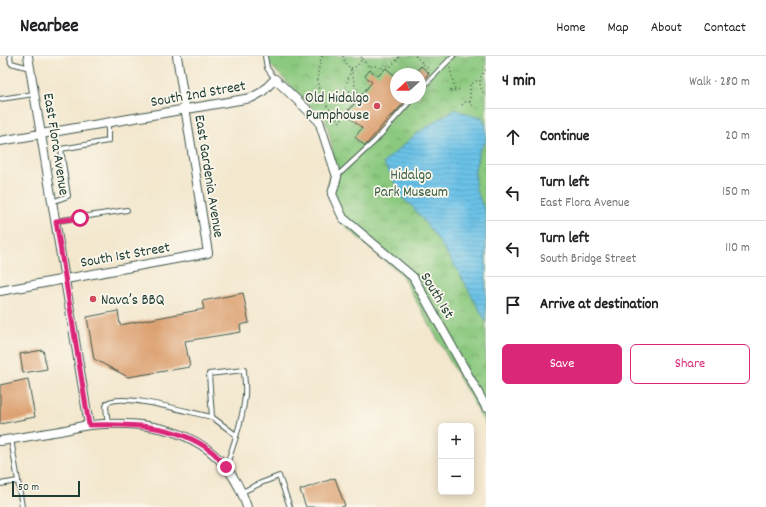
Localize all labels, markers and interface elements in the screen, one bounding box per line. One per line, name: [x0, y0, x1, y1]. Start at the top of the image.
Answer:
text: Nearbee: [20, 14, 79, 41]
text: Home: [556, 18, 585, 38]
text: Map: [607, 18, 629, 38]
text: About: [651, 18, 682, 38]
text: Contact: [704, 18, 746, 38]
north arrow: [390, 68, 426, 104]
text: 4 min: [502, 70, 536, 94]
text: Walk · 280 m: [689, 73, 750, 92]
street label: South 2nd Street: [149, 76, 248, 114]
place label: Old Hidalgo Pumphouse: [305, 88, 369, 127]
street label: East Flora Avenue: [36, 92, 74, 197]
marker: Old Hidalgo Pumphouse: [372, 101, 382, 111]
street label: East Gardenia Avenue: [187, 113, 229, 240]
icon: ahead: [502, 126, 524, 148]
text: Continue: [540, 126, 589, 148]
text: 20 m: [725, 127, 750, 146]
park label: Hidalgo Park Museum: [374, 165, 448, 204]
text: Turn left: [540, 172, 589, 194]
icon: left: [502, 182, 524, 204]
text: 150 m: [722, 183, 750, 202]
text: East Flora Avenue: [540, 194, 629, 213]
route start: [71, 209, 89, 227]
text: Turn left: [540, 228, 589, 250]
street label: South 1st Street: [79, 237, 172, 275]
icon: left: [502, 238, 524, 260]
text: 110 m: [725, 239, 750, 258]
text: South Bridge Street: [540, 250, 636, 269]
street label: South 1st: [414, 269, 459, 324]
place label: Nava’s BBQ: [101, 290, 165, 312]
marker: Nava’s BBQ: [88, 294, 98, 304]
icon: arrive: [502, 294, 524, 316]
text: Arrive at destination: [540, 294, 658, 316]
button: Save: [502, 344, 622, 384]
button: Share: [630, 344, 750, 384]
map controls: [438, 423, 474, 495]
button: +: [438, 423, 474, 459]
route end: [217, 458, 235, 476]
button: −: [438, 459, 474, 495]
scale bar: [12, 479, 80, 498]
text: 50 m: [18, 480, 39, 496]

